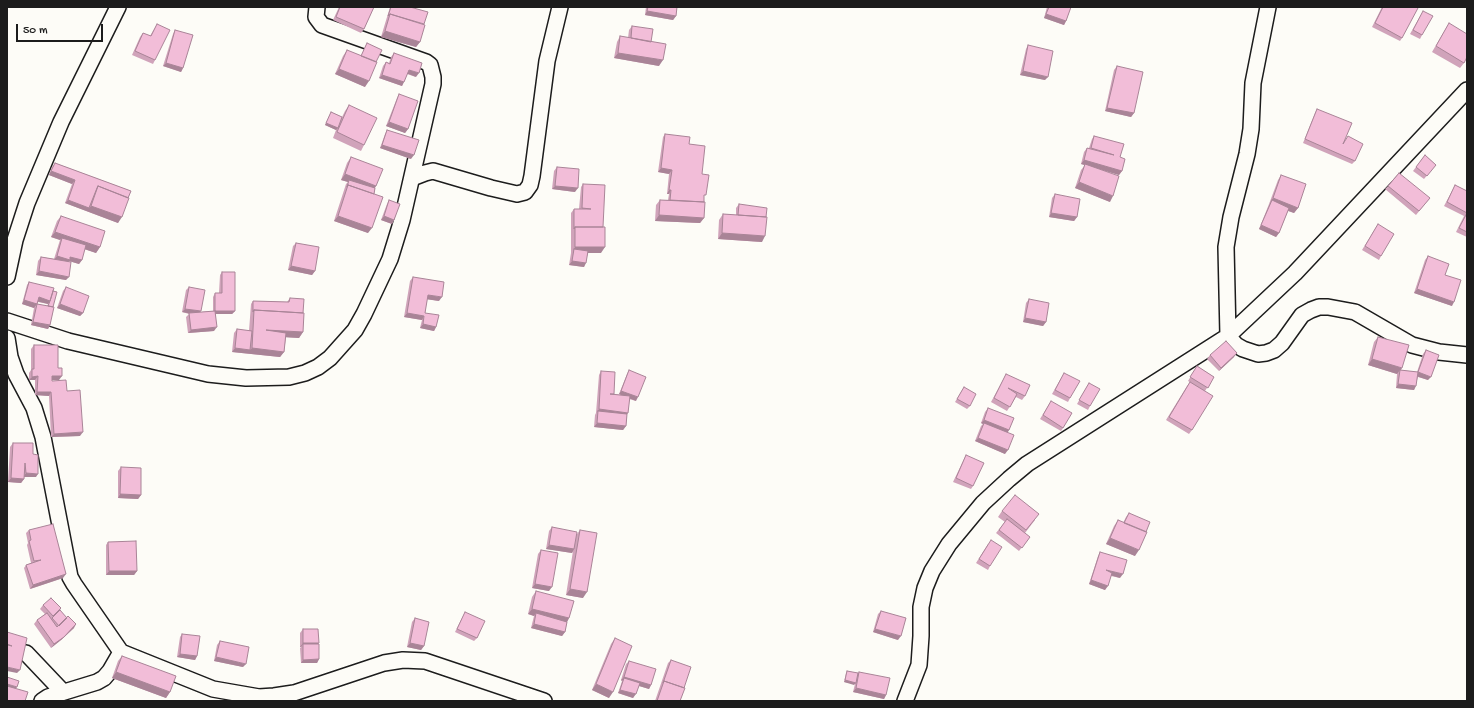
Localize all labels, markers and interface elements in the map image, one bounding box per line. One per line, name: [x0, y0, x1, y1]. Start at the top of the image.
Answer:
scale bar: [18, 16, 105, 42]
text: 50 m: [23, 24, 48, 38]

